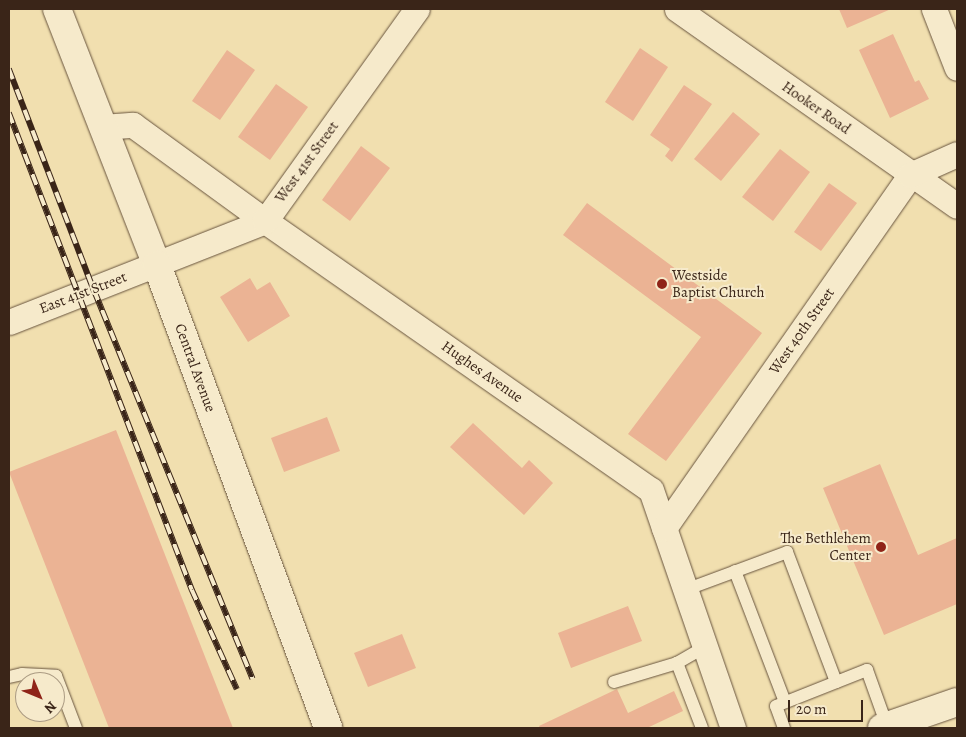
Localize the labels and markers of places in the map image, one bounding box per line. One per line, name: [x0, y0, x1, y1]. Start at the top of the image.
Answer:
place label: Westside Baptist Church: [672, 266, 764, 301]
marker: Westside Baptist Church: [656, 278, 668, 290]
place label: The Bethlehem Center: [780, 529, 871, 564]
marker: The Bethlehem Center: [875, 541, 887, 553]

